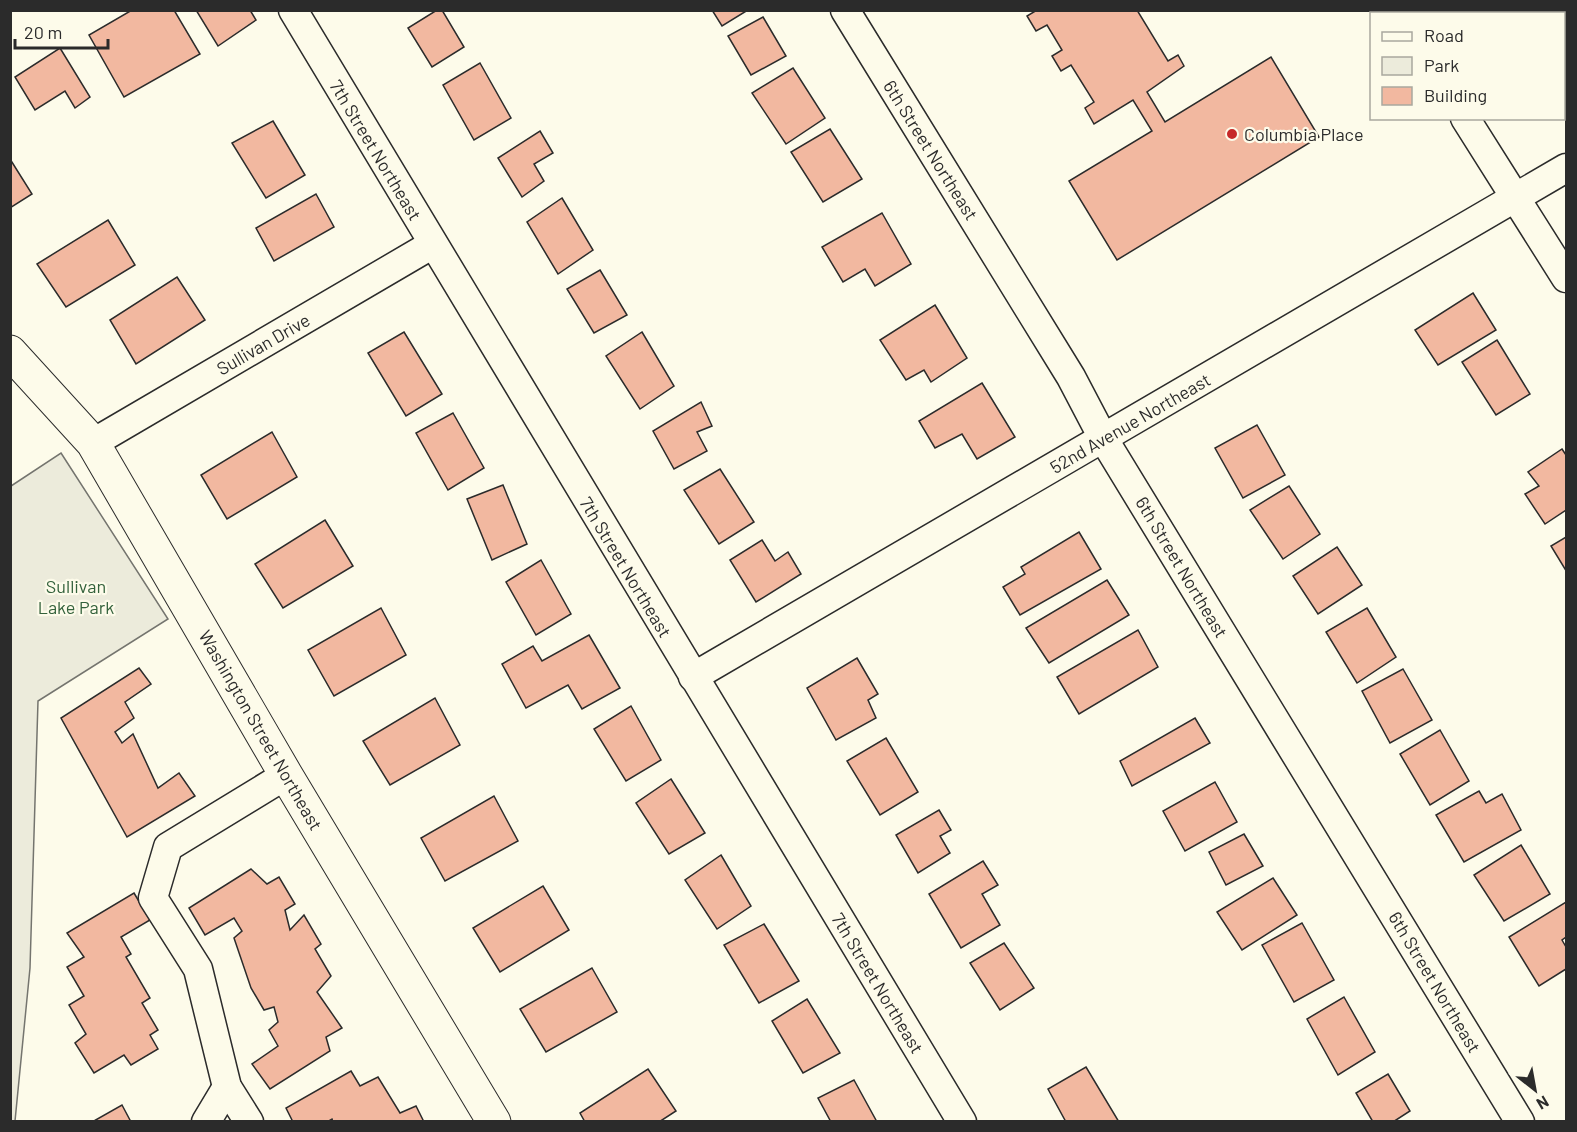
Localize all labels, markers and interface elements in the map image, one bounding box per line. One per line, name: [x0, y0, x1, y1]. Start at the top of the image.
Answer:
scale bar: [15, 12, 108, 50]
legend: [1370, 12, 1565, 120]
text: 20 m: [24, 21, 62, 43]
text: Road: [1424, 24, 1464, 46]
text: Park: [1424, 54, 1459, 76]
street label: 7th Street Northeast: [325, 76, 427, 224]
street label: 6th Street Northeast: [879, 76, 983, 224]
text: Building: [1424, 84, 1487, 106]
place label: Columbia Place: [1244, 123, 1363, 145]
marker: Columbia Place: [1225, 127, 1239, 141]
street label: Sullivan Drive: [212, 308, 314, 380]
street label: 52nd Avenue Northeast: [1046, 368, 1214, 478]
street label: 6th Street Northeast: [1131, 492, 1233, 642]
street label: 7th Street Northeast: [575, 493, 677, 641]
park label: Sullivan Lake Park: [38, 575, 114, 618]
street label: Washington Street Northeast: [195, 626, 327, 834]
street label: 6th Street Northeast: [1384, 907, 1486, 1057]
street label: 7th Street Northeast: [827, 909, 929, 1057]
north arrow: [1505, 1060, 1565, 1120]
text: N: [1534, 1092, 1552, 1114]

